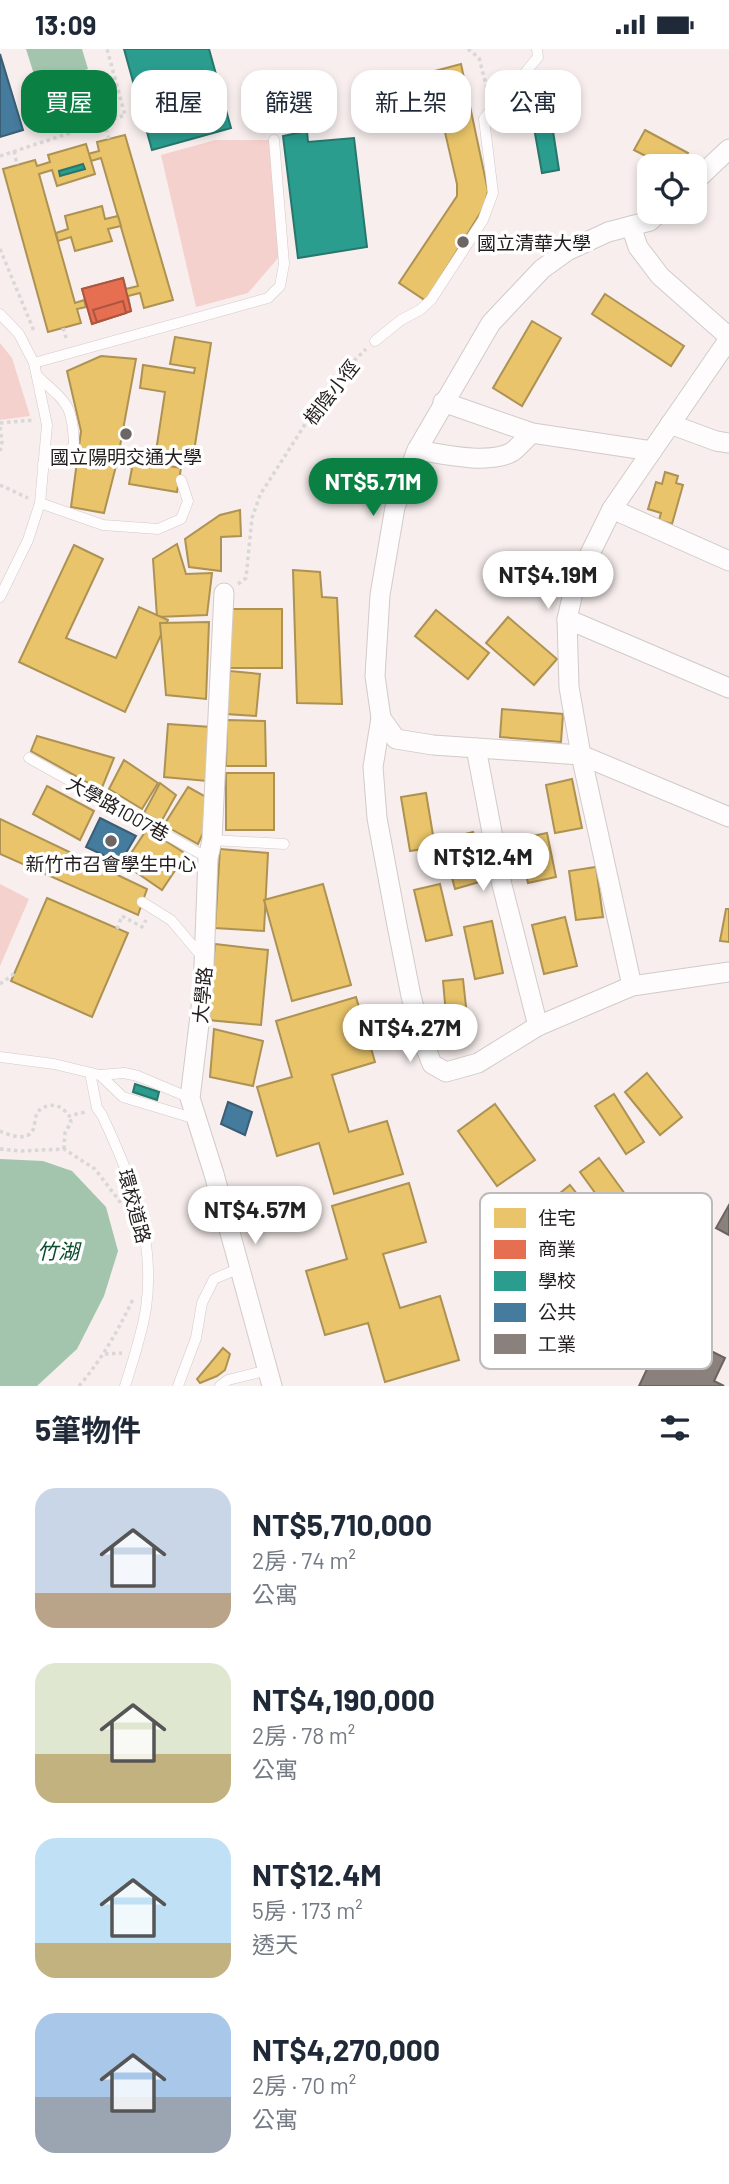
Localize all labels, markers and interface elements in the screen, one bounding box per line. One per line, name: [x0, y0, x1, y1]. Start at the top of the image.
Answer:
text: 13:09: [35, 9, 96, 40]
chip: 買屋: [21, 70, 117, 133]
chip: 租屋: [131, 70, 227, 133]
chip: 篩選: [241, 70, 337, 133]
chip: 新上架: [351, 70, 471, 133]
chip: 公寓: [485, 70, 581, 133]
map controls: [637, 154, 707, 224]
button: locate: [637, 154, 707, 224]
place label: 國立清華大學: [477, 231, 591, 254]
marker: 國立清華大學: [455, 234, 471, 250]
street label: 樹陰小徑: [299, 355, 363, 429]
marker: 國立陽明交通大學: [118, 426, 134, 442]
place label: 國立陽明交通大學: [50, 445, 202, 468]
pin: NT$5.71M: [301, 459, 445, 518]
text: NT$5.71M: [325, 467, 421, 495]
pin: NT$4.19M: [476, 552, 620, 611]
text: NT$4.19M: [499, 560, 597, 588]
street label: 大學路1007巷: [63, 771, 173, 845]
marker: 新竹市召會學生中心: [103, 833, 119, 849]
pin: NT$12.4M: [411, 833, 555, 893]
text: NT$12.4M: [433, 842, 533, 870]
place label: 新竹市召會學生中心: [25, 852, 197, 875]
street label: 大學路: [188, 966, 216, 1024]
pin: NT$4.27M: [338, 1005, 482, 1064]
text: NT$4.27M: [359, 1013, 461, 1041]
street label: 環校道路: [114, 1166, 156, 1246]
pin: NT$4.57M: [183, 1187, 327, 1246]
legend: [480, 1193, 712, 1369]
text: NT$4.57M: [204, 1195, 306, 1223]
text: 住宅: [538, 1206, 576, 1229]
text: 商業: [538, 1237, 576, 1260]
water label: 竹湖: [37, 1238, 82, 1263]
text: 學校: [538, 1269, 576, 1292]
text: 公共: [538, 1300, 576, 1323]
text: 工業: [538, 1332, 576, 1355]
icon: filters: [656, 1409, 694, 1447]
text: 5筆物件: [35, 1411, 141, 1447]
text: NT$5,710,000: [252, 1506, 432, 1542]
icon: home: [91, 1516, 175, 1600]
text: 2房 · 74 m²: [252, 1546, 356, 1574]
text: 公寓: [252, 1580, 298, 1608]
text: NT$4,190,000: [252, 1681, 435, 1717]
icon: home: [91, 1691, 175, 1775]
text: 2房 · 78 m²: [252, 1721, 355, 1749]
text: 公寓: [252, 1755, 298, 1783]
text: NT$12.4M: [252, 1856, 382, 1892]
icon: home: [91, 1866, 175, 1950]
text: 5房 · 173 m²: [252, 1896, 363, 1924]
text: 透天: [252, 1930, 298, 1958]
text: NT$4,270,000: [252, 2031, 440, 2067]
icon: home: [91, 2041, 175, 2125]
text: 2房 · 70 m²: [252, 2071, 356, 2099]
text: 公寓: [252, 2105, 298, 2133]

